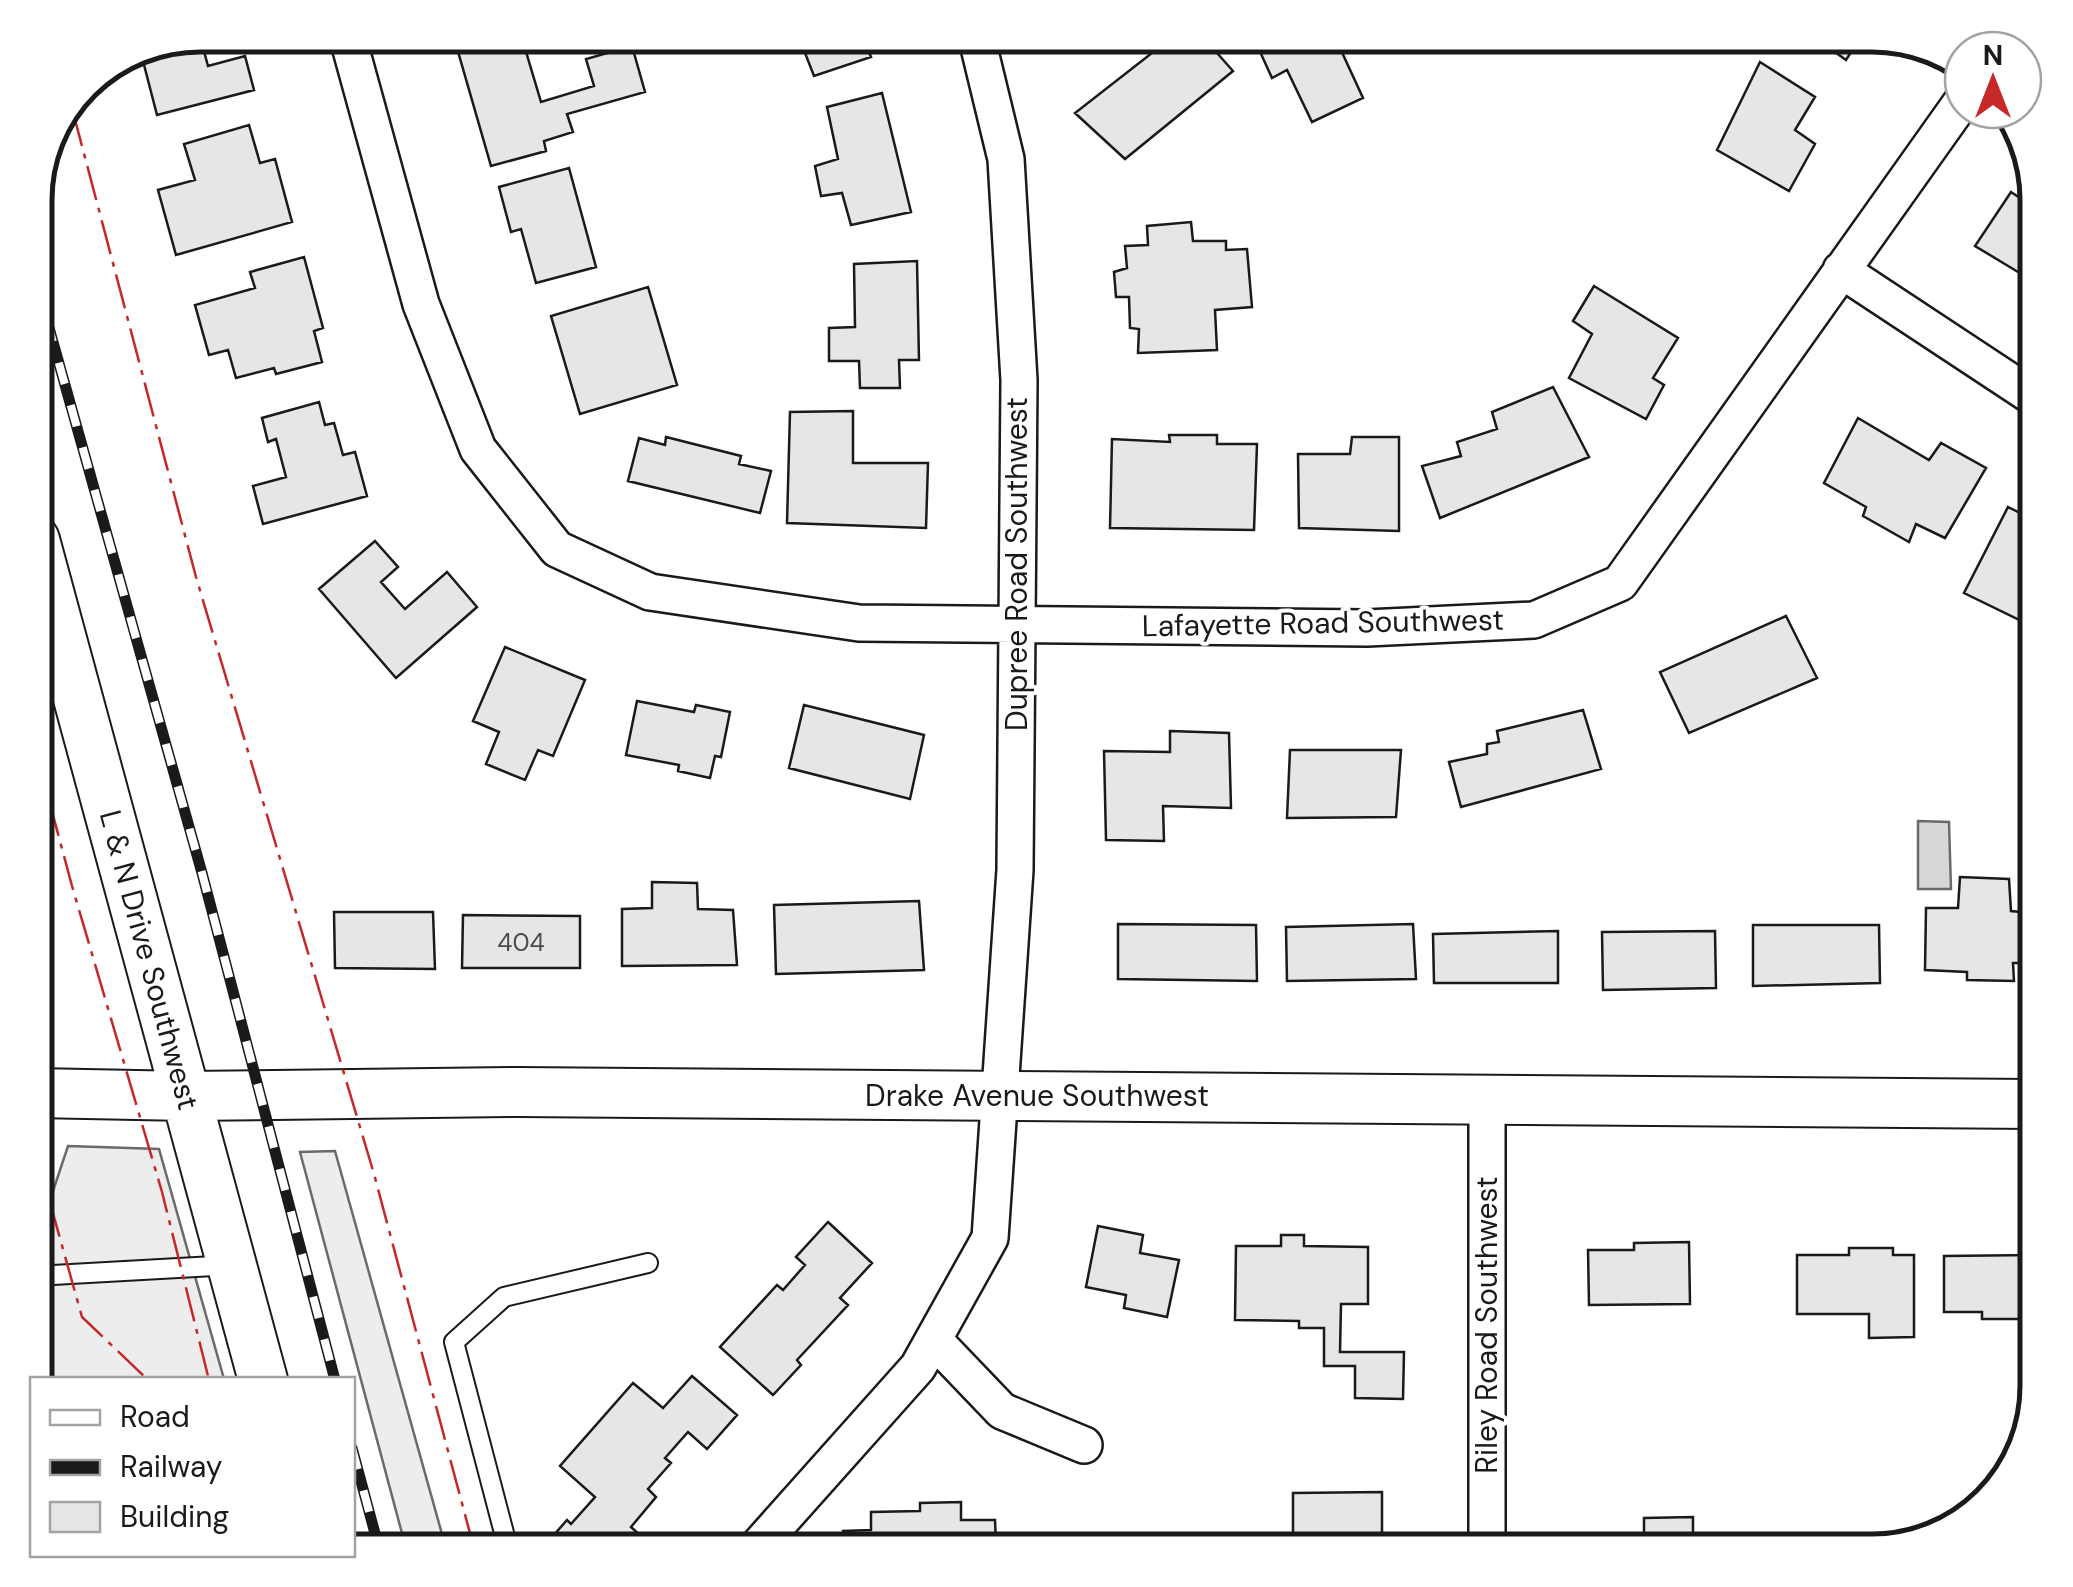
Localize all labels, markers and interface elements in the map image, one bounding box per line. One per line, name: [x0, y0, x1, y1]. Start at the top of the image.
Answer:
north arrow: [1943, 30, 2043, 130]
text: N: [1983, 37, 2003, 74]
street label: Dupree Road Southwest: [997, 397, 1036, 731]
street label: Lafayette Road Southwest: [1142, 600, 1504, 645]
street label: L & N Drive Southwest: [91, 806, 208, 1114]
house number: 404: [497, 926, 545, 959]
street label: Drake Avenue Southwest: [865, 1076, 1209, 1115]
street label: Riley Road Southwest: [1467, 1176, 1506, 1474]
legend: [30, 1377, 355, 1557]
text: Road: [120, 1397, 190, 1436]
text: Railway: [120, 1447, 223, 1486]
text: Building: [120, 1497, 229, 1536]

